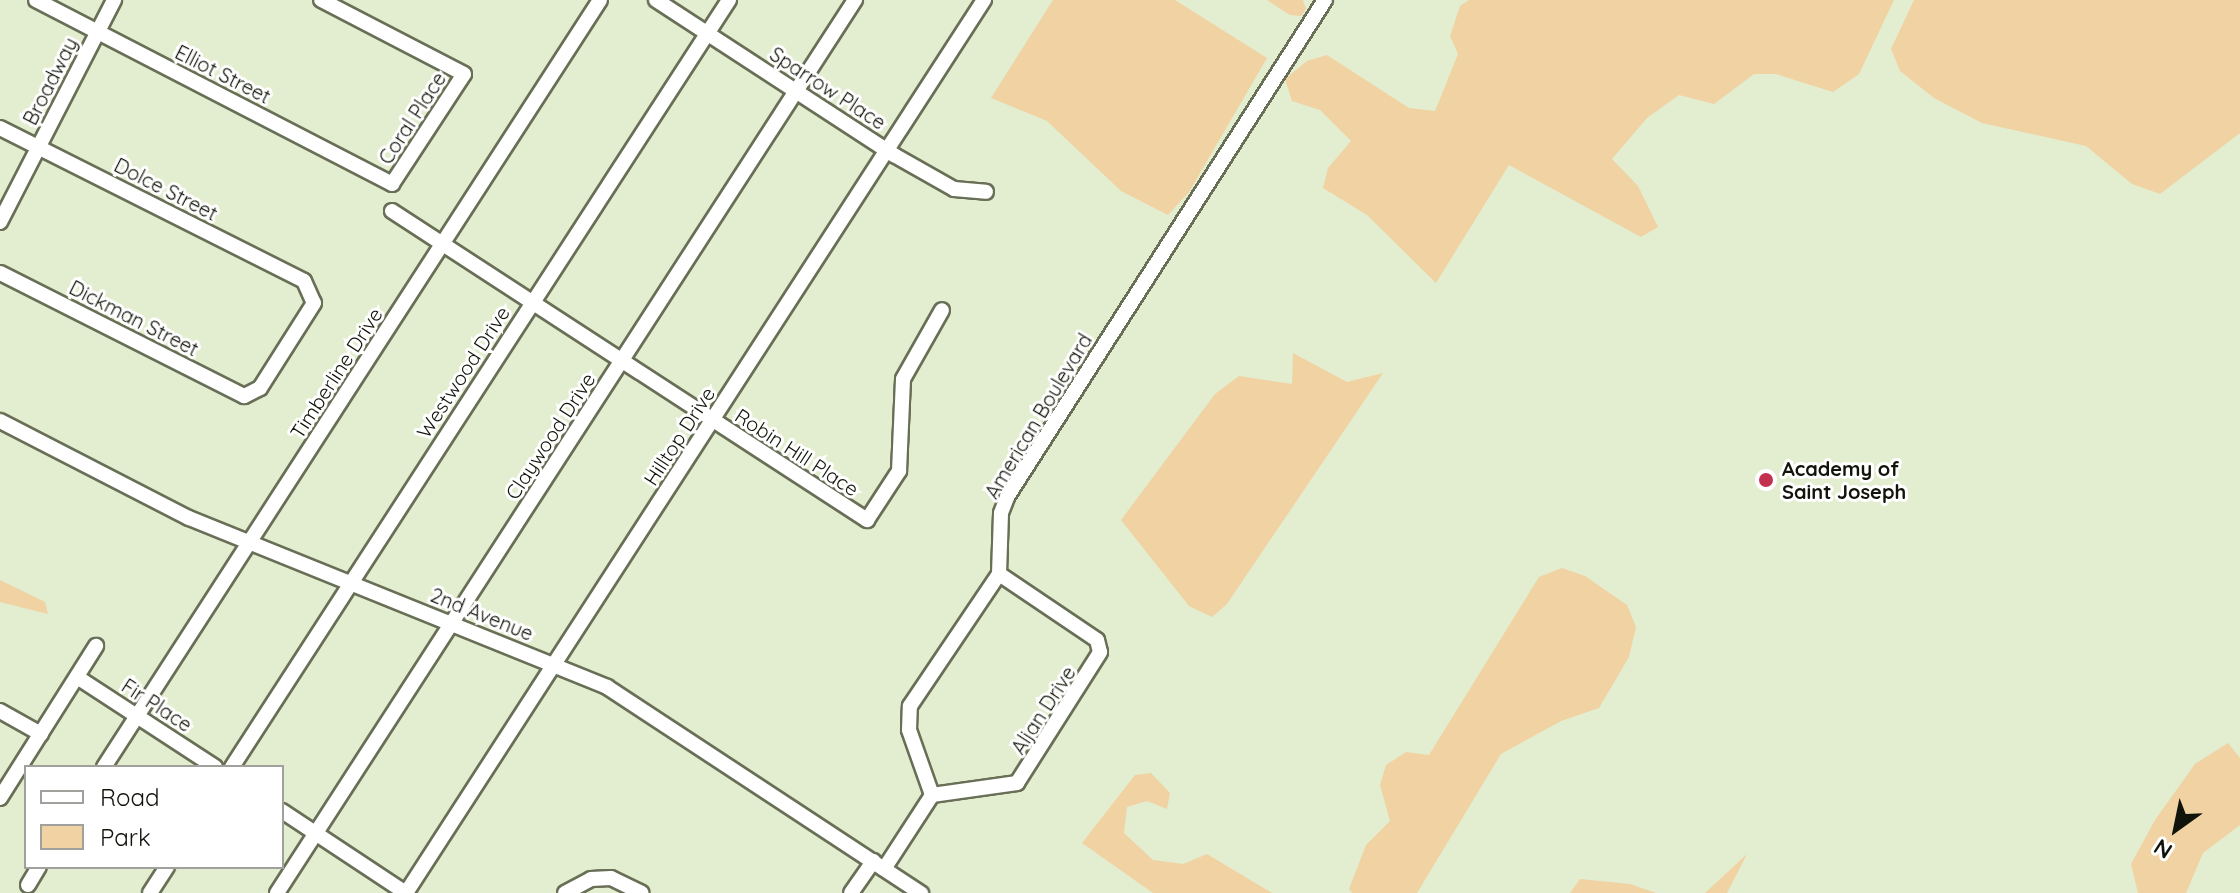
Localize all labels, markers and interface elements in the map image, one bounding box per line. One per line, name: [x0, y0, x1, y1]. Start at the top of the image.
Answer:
street label: Broadway: [18, 33, 82, 129]
street label: Elliot Street: [171, 40, 275, 108]
street label: Sparrow Place: [766, 42, 890, 134]
street label: Coral Place: [373, 67, 451, 169]
street label: Dolce Street: [110, 153, 222, 225]
street label: Dickman Street: [65, 275, 203, 361]
street label: Westwood Drive: [411, 302, 515, 442]
street label: Timberline Drive: [285, 303, 387, 443]
street label: American Boulevard: [979, 329, 1097, 503]
street label: Claywood Drive: [500, 368, 600, 504]
street label: Hilltop Drive: [638, 382, 720, 490]
street label: Robin Hill Place: [731, 403, 863, 501]
place label: Academy of Saint Joseph: [1782, 456, 1906, 503]
marker: Academy of Saint Joseph: [1757, 471, 1775, 489]
street label: 2nd Avenue: [427, 583, 537, 645]
street label: Aljan Drive: [1006, 662, 1080, 758]
street label: Fir Place: [117, 673, 197, 737]
legend: [24, 765, 284, 869]
text: Road: [100, 782, 160, 812]
north arrow: [2136, 789, 2216, 869]
text: Park: [100, 822, 151, 852]
text: N: [2149, 833, 2177, 865]

